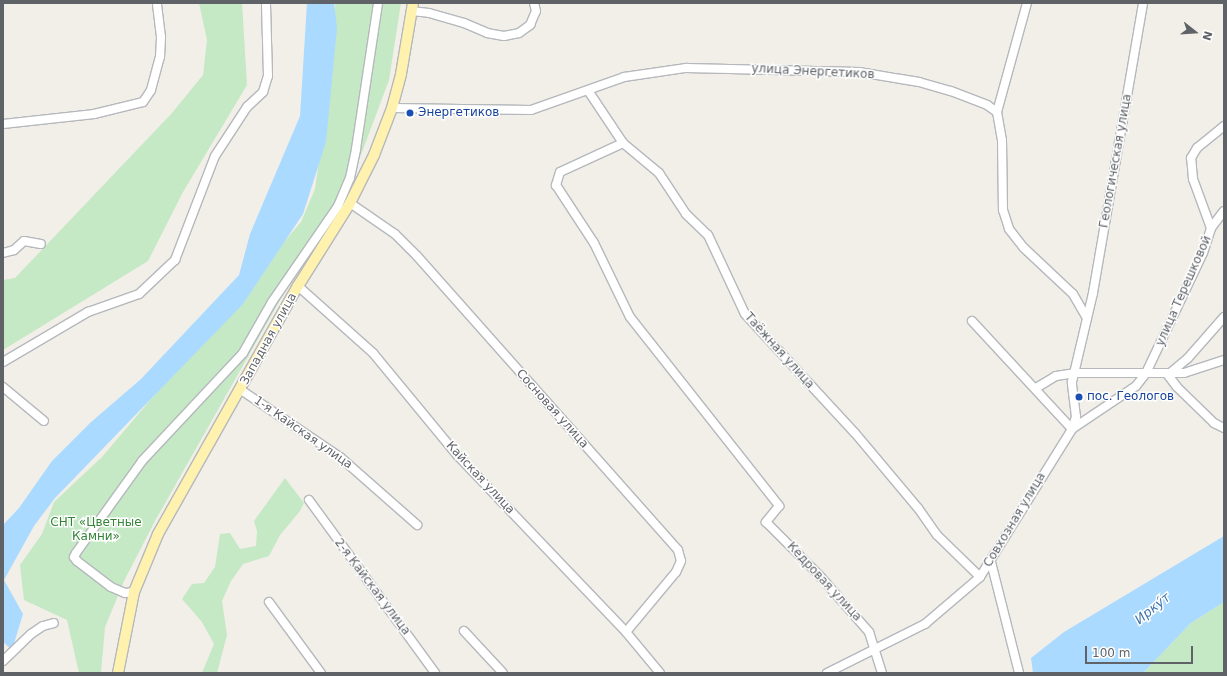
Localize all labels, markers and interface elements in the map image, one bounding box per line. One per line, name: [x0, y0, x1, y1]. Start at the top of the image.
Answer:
north arrow: [1175, 12, 1215, 52]
text: N: [1199, 29, 1215, 42]
street label: улица Энергетиков: [751, 62, 875, 82]
street label: Геологическая улица: [1097, 93, 1135, 229]
place label: Энергетиков: [418, 106, 499, 120]
marker: Энергетиков: [405, 108, 415, 118]
street label: улица Терешковой: [1153, 234, 1215, 348]
street label: Западная улица: [238, 291, 300, 387]
street label: Таёжная улица: [741, 310, 817, 392]
street label: Сосновая улица: [513, 367, 591, 451]
place label: пос. Геологов: [1087, 390, 1174, 404]
marker: пос. Геологов: [1074, 392, 1084, 402]
street label: 1-я Кайская улица: [251, 394, 355, 472]
street label: Кайская улица: [443, 439, 517, 517]
street label: Совхозная улица: [981, 470, 1049, 570]
park label: СНТ «Цветные Камни»: [50, 516, 142, 544]
street label: 2-я Кайская улица: [331, 536, 413, 638]
street label: Кедровая улица: [784, 540, 864, 624]
water label: Ирку́т: [1132, 590, 1174, 628]
scale bar: [1087, 638, 1195, 664]
text: 100 m: [1092, 646, 1130, 660]

